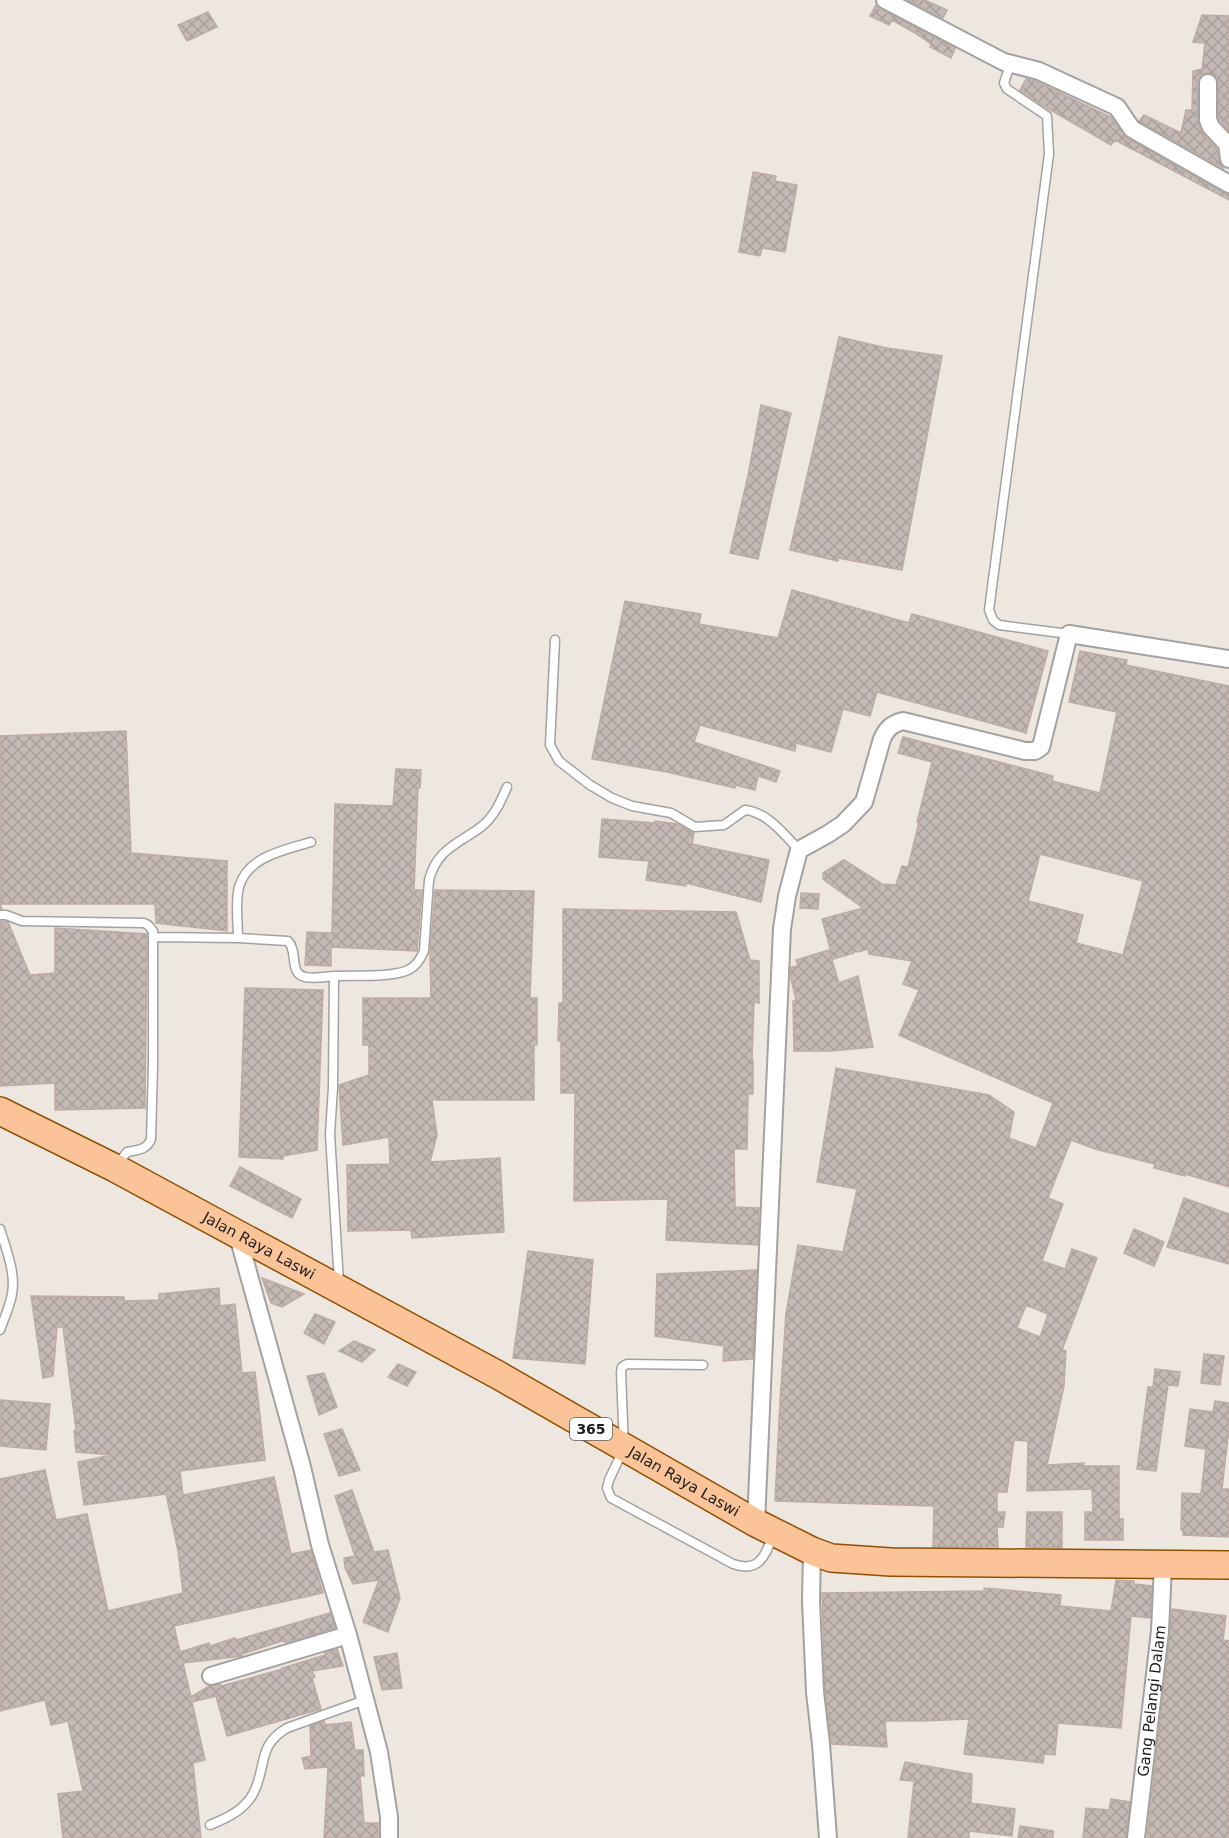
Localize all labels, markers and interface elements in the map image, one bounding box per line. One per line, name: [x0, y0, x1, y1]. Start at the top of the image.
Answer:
street label: Jalan Raya Laswi: [199, 1208, 318, 1284]
road number: 365: [570, 1418, 612, 1440]
street label: Jalan Raya Laswi: [624, 1442, 743, 1521]
street label: Gang Pelangi Dalam: [1134, 1624, 1170, 1778]

